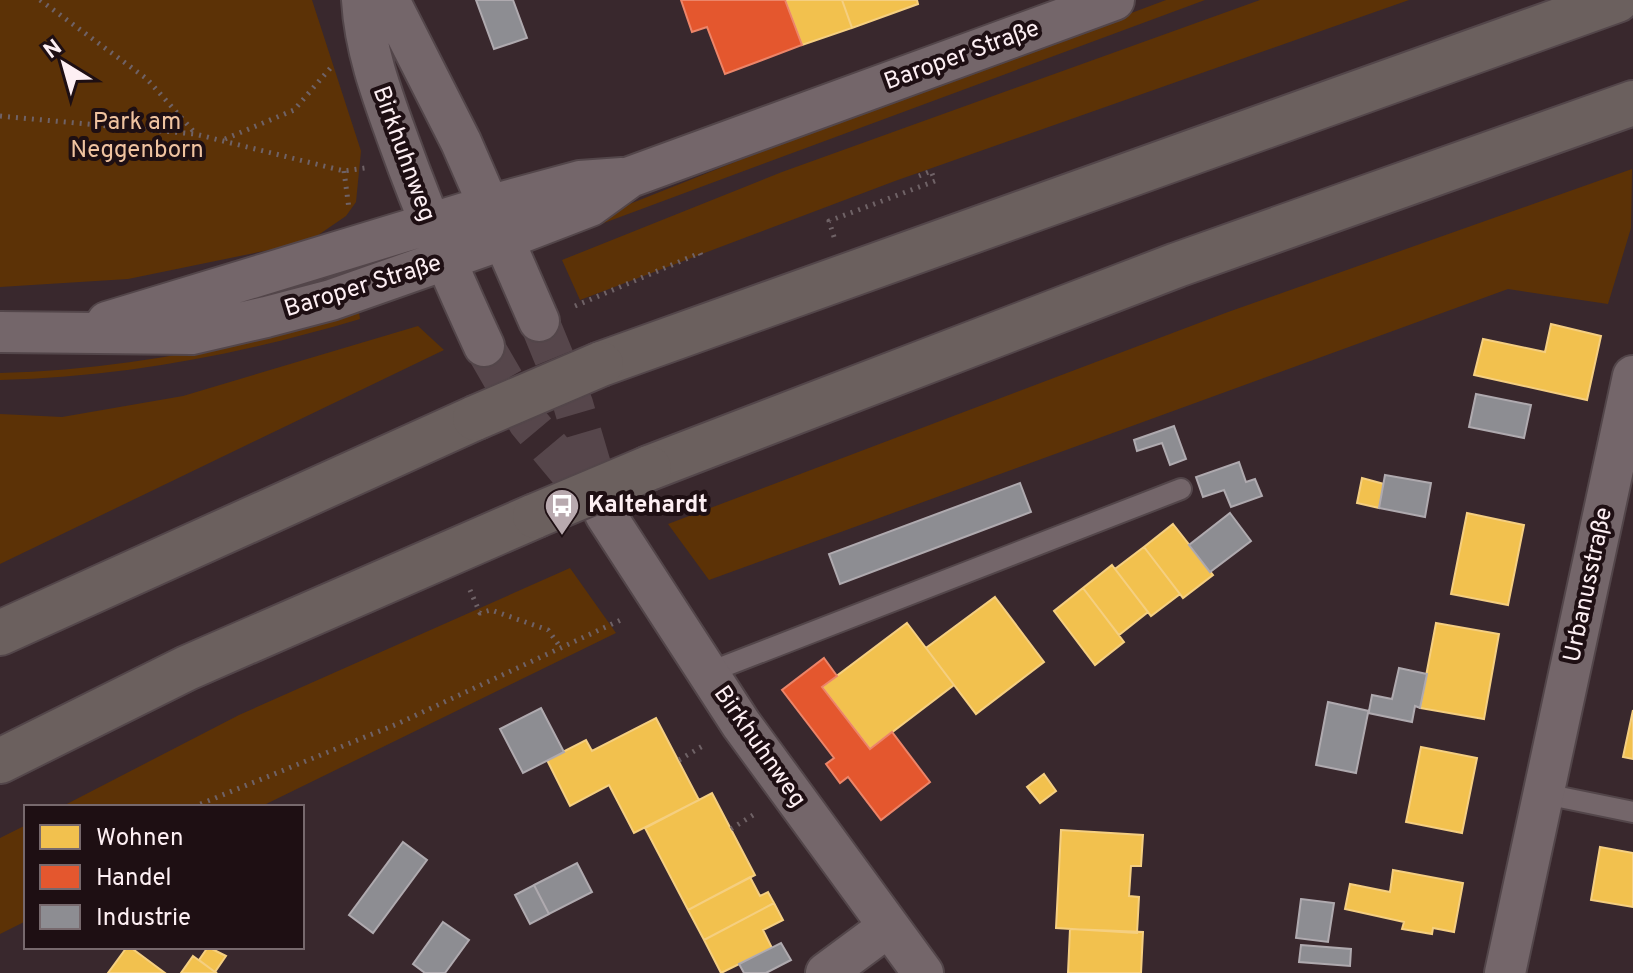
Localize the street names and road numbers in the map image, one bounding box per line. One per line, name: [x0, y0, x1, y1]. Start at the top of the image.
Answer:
street label: Baroper Straße: [880, 14, 1044, 98]
street label: Birkhuhnweg: [365, 82, 441, 226]
street label: Baroper Straße: [281, 249, 445, 325]
street label: Urbanusstraße: [1558, 505, 1620, 665]
street label: Birkhuhnweg: [706, 680, 812, 814]

